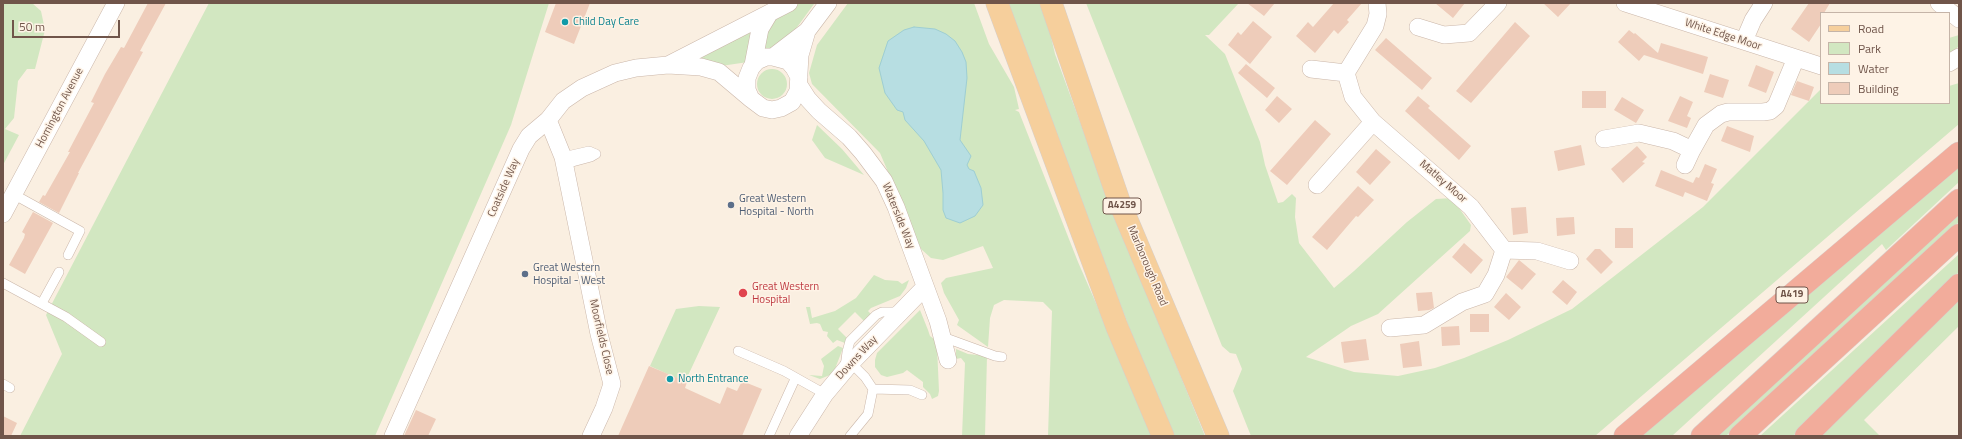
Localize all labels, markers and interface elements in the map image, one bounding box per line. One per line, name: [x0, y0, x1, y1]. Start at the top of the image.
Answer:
scale bar: [14, 12, 122, 38]
legend: [1820, 12, 1950, 104]
place label: Child Day Care: [573, 15, 639, 29]
street label: White Edge Moor: [1683, 16, 1763, 54]
text: 50 m: [19, 17, 45, 36]
marker: Child Day Care: [560, 17, 570, 27]
text: Road: [1858, 19, 1884, 38]
text: Park: [1858, 39, 1881, 58]
text: Water: [1858, 59, 1889, 78]
street label: Homington Avenue: [33, 66, 87, 150]
text: Building: [1858, 79, 1899, 98]
street label: Coatside Way: [485, 157, 523, 219]
street label: Matley Moor: [1416, 158, 1470, 206]
street label: Waterside Way: [879, 181, 917, 251]
place label: Great Western Hospital - North: [739, 192, 814, 218]
road number: A4259: [1103, 198, 1141, 214]
marker: Great Western Hospital - North: [726, 200, 736, 210]
street label: Marlborough Road: [1124, 224, 1170, 308]
place label: Great Western Hospital - West: [533, 261, 605, 287]
marker: Great Western Hospital - West: [520, 269, 530, 279]
place label: Great Western Hospital: [752, 280, 819, 306]
marker: Great Western Hospital: [737, 287, 749, 299]
road number: A419: [1776, 287, 1808, 303]
street label: Moorfields Close: [586, 298, 616, 376]
street label: Downs Way: [833, 333, 881, 383]
place label: North Entrance: [678, 372, 749, 386]
marker: North Entrance: [665, 374, 675, 384]

